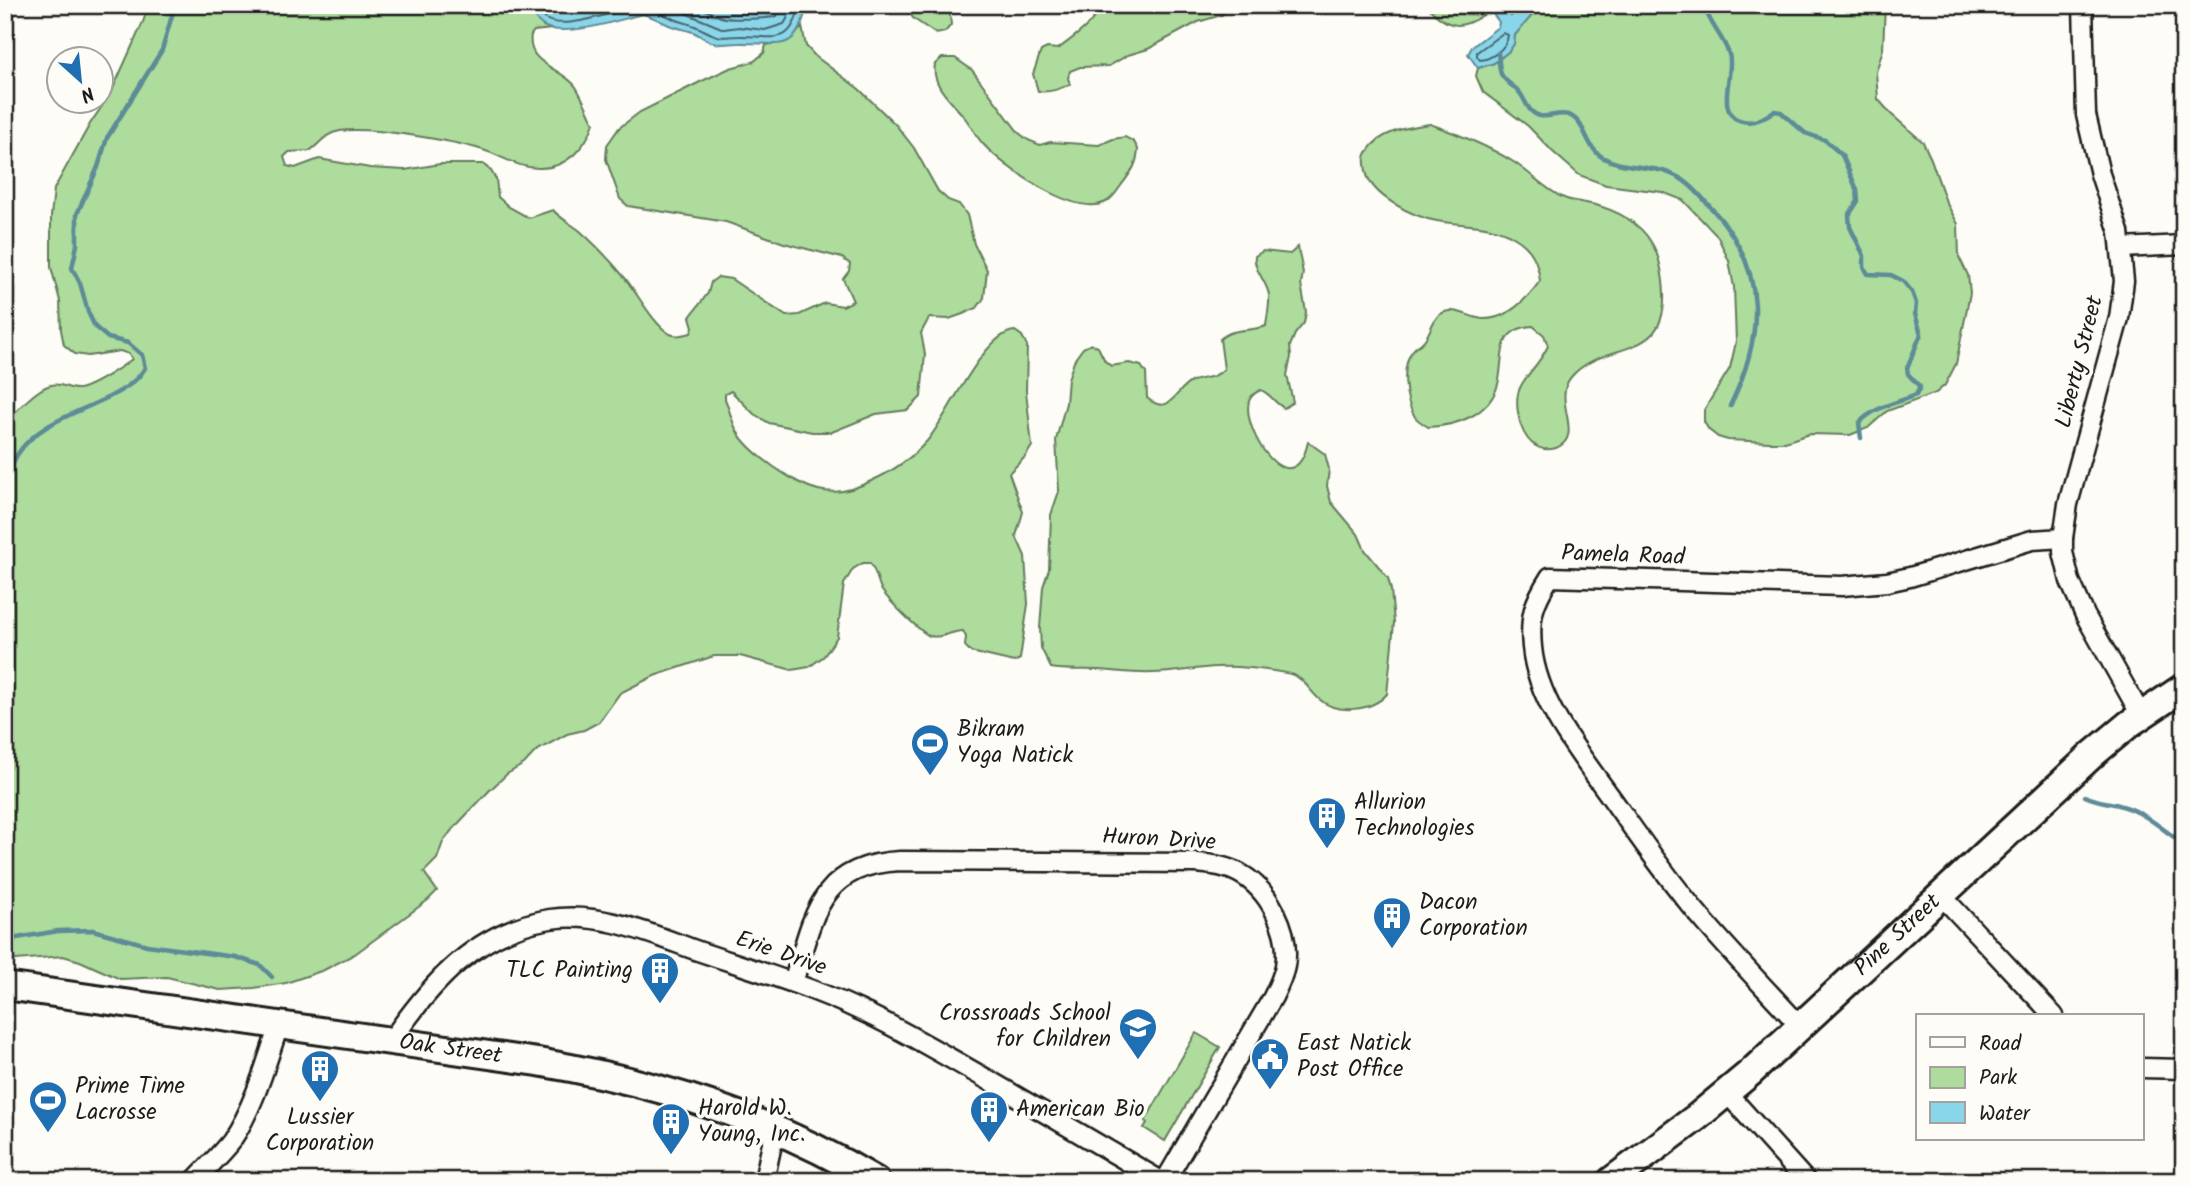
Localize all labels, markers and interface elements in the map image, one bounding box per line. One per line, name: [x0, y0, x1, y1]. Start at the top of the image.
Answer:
north arrow: [46, 46, 116, 116]
text: N: [75, 77, 99, 109]
street label: Liberty Street: [2046, 291, 2114, 432]
street label: Pamela Road: [1561, 536, 1686, 576]
place label: Bikram Yoga Natick: [957, 712, 1074, 774]
sports icon: Bikram Yoga Natick: [909, 722, 951, 777]
place label: Allurion Technologies: [1354, 785, 1475, 847]
building icon: Allurion Technologies: [1306, 795, 1348, 850]
street label: Huron Drive: [1101, 819, 1217, 861]
place label: Dacon Corporation: [1419, 885, 1528, 947]
street label: Pine Street: [1846, 885, 1951, 986]
building icon: Dacon Corporation: [1371, 895, 1413, 950]
street label: Erie Drive: [731, 922, 831, 986]
building icon: TLC Painting: [639, 950, 681, 1005]
place label: TLC Painting: [507, 953, 633, 989]
place label: Crossroads School for Children: [939, 996, 1111, 1058]
school or university icon: Crossroads School for Children: [1117, 1006, 1159, 1061]
legend: [1916, 1014, 2144, 1140]
street label: Oak Street: [397, 1024, 505, 1075]
place label: East Natick Post Office: [1297, 1026, 1411, 1088]
text: Road: [1979, 1028, 2022, 1061]
public building icon: East Natick Post Office: [1249, 1036, 1291, 1091]
building icon: Lussier Corporation: [299, 1048, 341, 1103]
text: Park: [1979, 1062, 2017, 1095]
place label: Prime Time Lacrosse: [75, 1069, 185, 1131]
sports icon: Prime Time Lacrosse: [27, 1079, 69, 1134]
building icon: American Bio: [968, 1089, 1010, 1144]
place label: Harold W. Young, Inc.: [698, 1091, 805, 1153]
place label: American Bio: [1016, 1092, 1145, 1128]
text: Water: [1979, 1098, 2031, 1131]
place label: Lussier Corporation: [266, 1100, 374, 1162]
building icon: Harold W. Young, Inc.: [650, 1101, 692, 1156]

